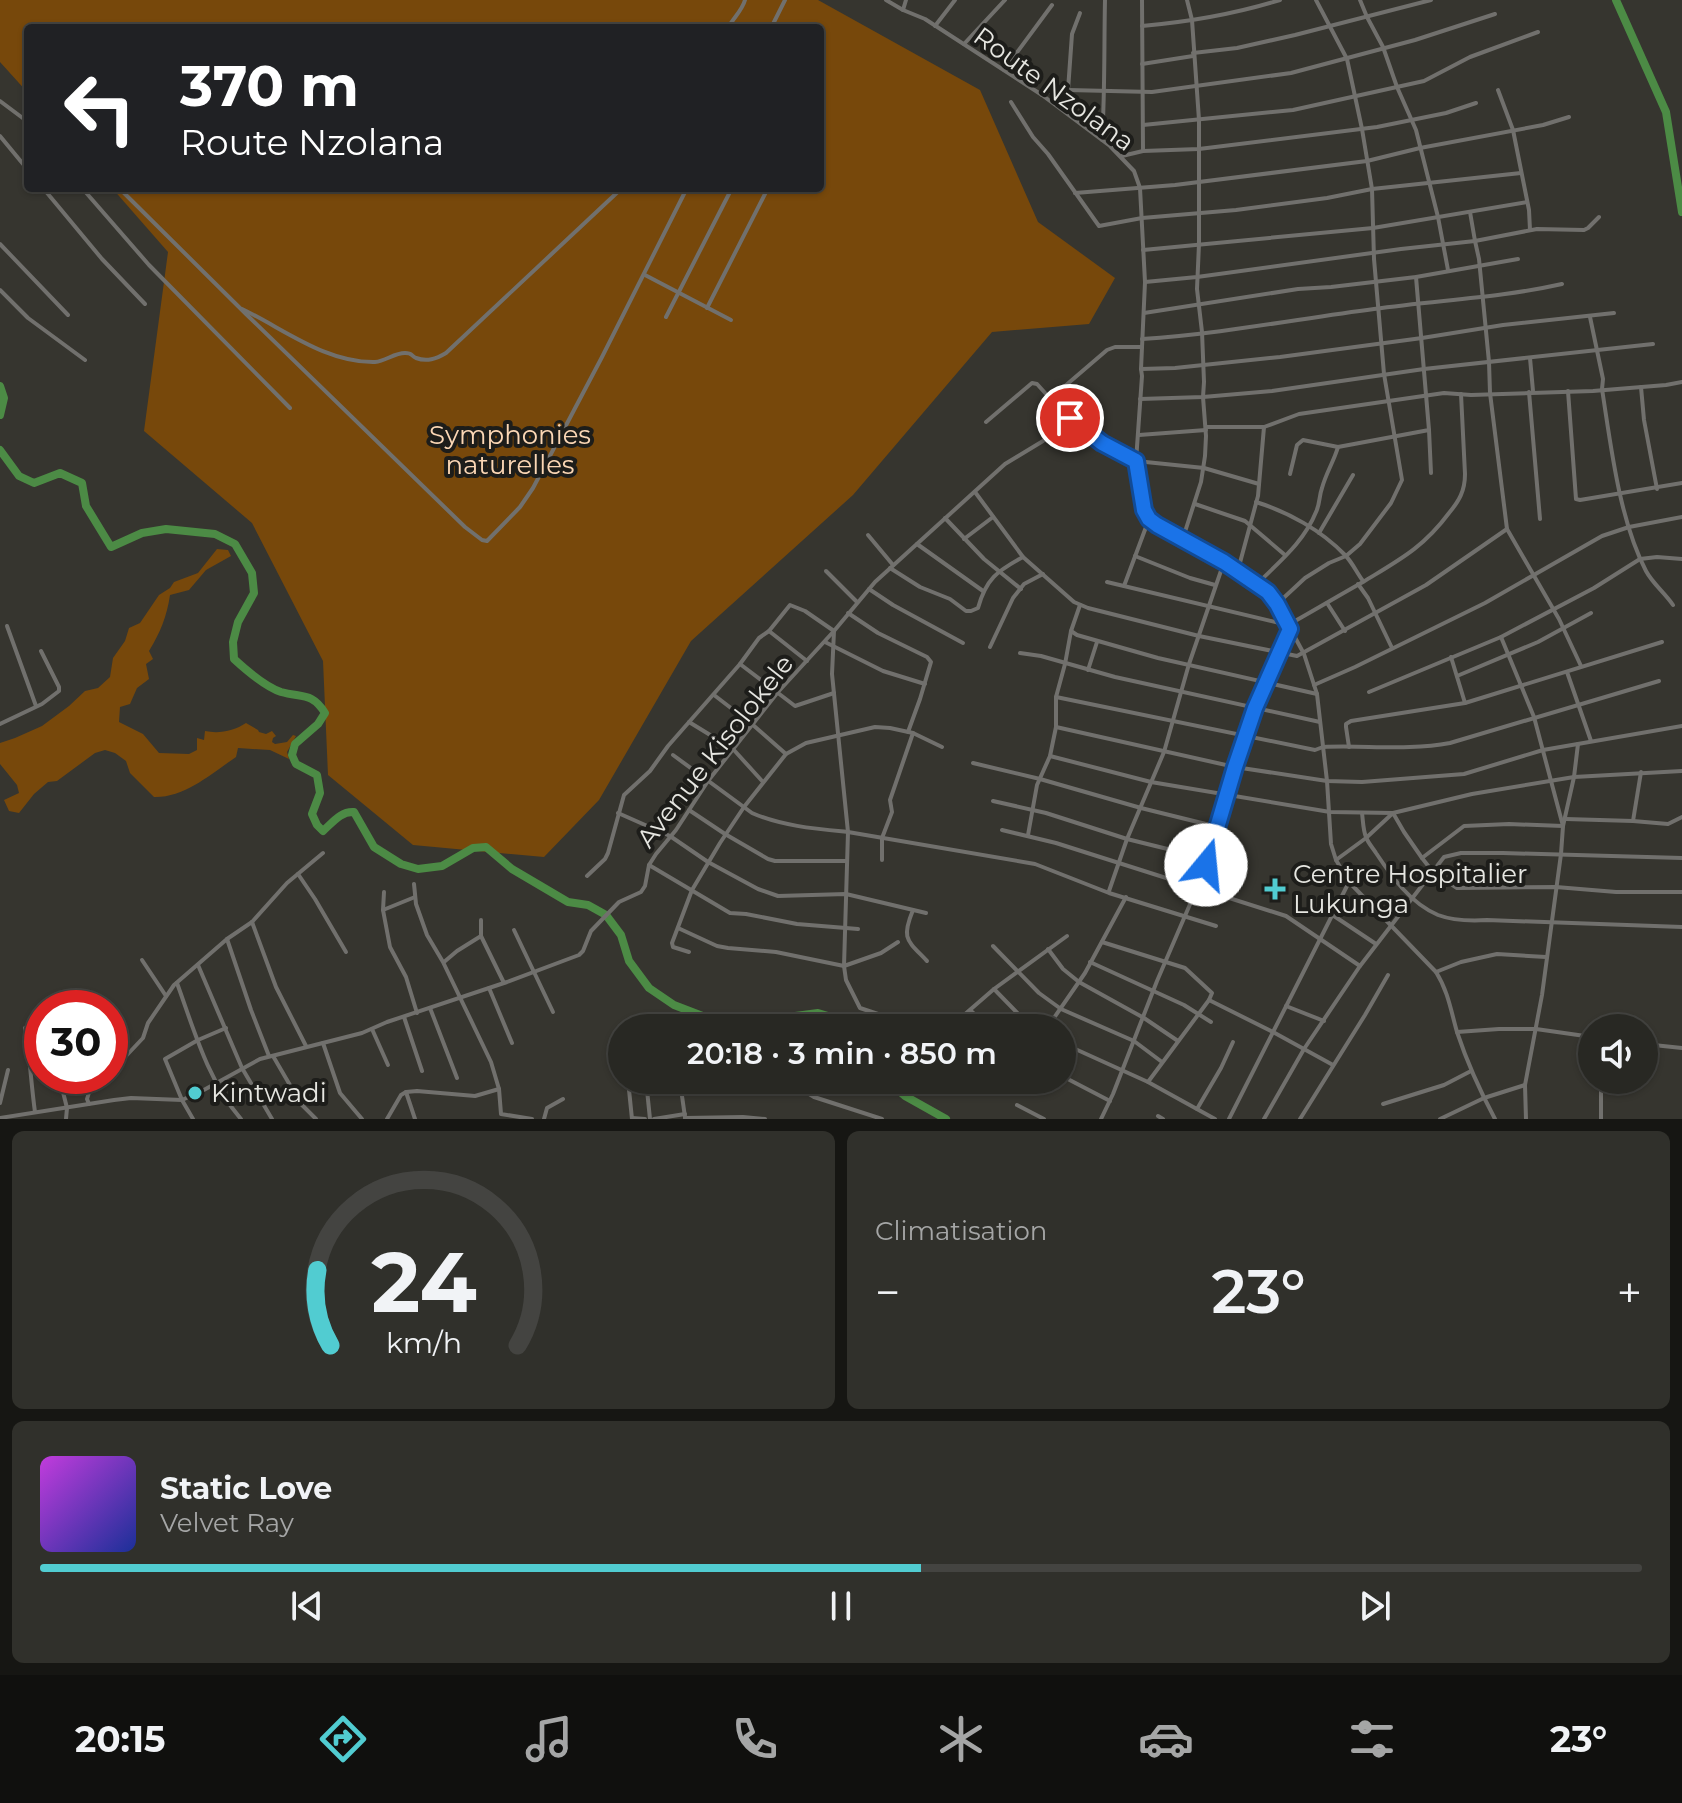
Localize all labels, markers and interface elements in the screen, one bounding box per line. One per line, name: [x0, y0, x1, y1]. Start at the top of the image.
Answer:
street label: Route Nzolana: [967, 20, 1141, 158]
text: 370 m: [180, 52, 359, 120]
icon: left: [48, 56, 152, 160]
text: Route Nzolana: [180, 120, 444, 164]
pin: [1036, 384, 1104, 452]
icon: arrive: [1048, 396, 1092, 440]
park label: Symphonies naturelles: [429, 419, 591, 481]
street label: Avenue Kisolokele: [630, 648, 800, 854]
position arrow: [1164, 823, 1248, 907]
place label: Centre Hospitalier Lukunga: [1293, 858, 1527, 920]
marker: Centre Hospitalier Lukunga: [1264, 878, 1286, 900]
speed limit sign: 30: [24, 990, 128, 1094]
map controls: [1578, 1014, 1658, 1094]
button: sound: [1578, 1014, 1658, 1094]
text: 20:18 · 3 min · 850 m: [687, 1035, 997, 1072]
place label: Kintwadi: [211, 1077, 327, 1109]
marker: Kintwadi: [186, 1084, 204, 1102]
text: Climatisation: [875, 1215, 1047, 1247]
text: 24: [371, 1231, 476, 1333]
text: 23°: [1211, 1255, 1306, 1328]
text: −: [875, 1265, 900, 1319]
text: +: [1617, 1265, 1642, 1319]
text: km/h: [385, 1325, 462, 1360]
text: Static Love: [160, 1470, 332, 1507]
text: Velvet Ray: [160, 1507, 294, 1539]
icon: previous: [285, 1584, 329, 1628]
icon: pause: [819, 1584, 863, 1628]
icon: next: [1353, 1584, 1397, 1628]
icon: directions: [315, 1711, 371, 1767]
icon: music: [521, 1711, 577, 1767]
icon: phone: [727, 1711, 783, 1767]
icon: climate: [933, 1711, 989, 1767]
icon: car: [1138, 1711, 1194, 1767]
icon: filters: [1344, 1711, 1400, 1767]
text: 20:15: [75, 1717, 166, 1761]
text: 23°: [1550, 1717, 1607, 1761]

